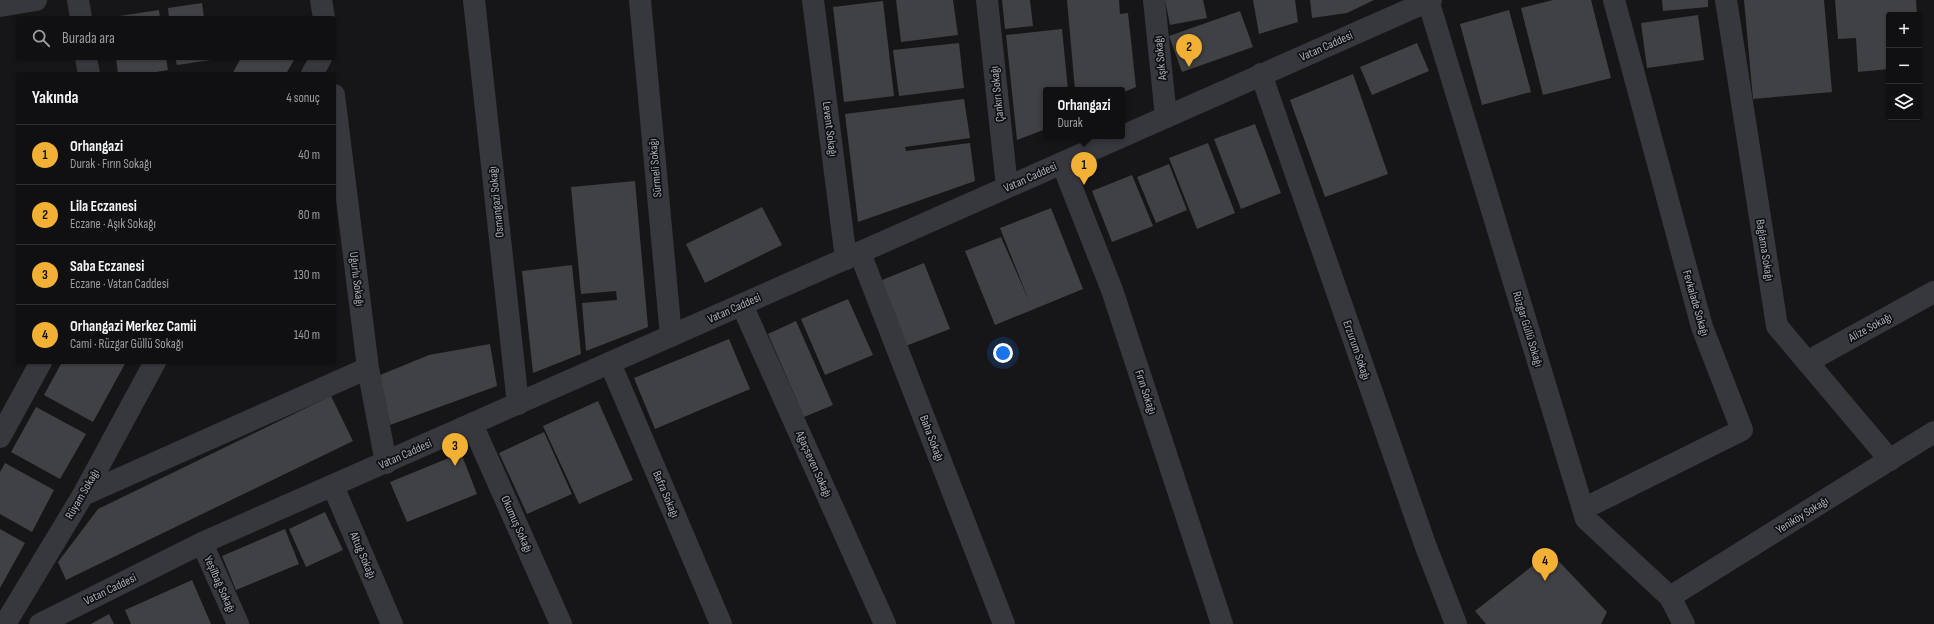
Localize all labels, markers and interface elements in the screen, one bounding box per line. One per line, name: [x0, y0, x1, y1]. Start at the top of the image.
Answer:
map controls: [1886, 12, 1922, 120]
button: +: [1886, 12, 1922, 48]
search box: [16, 16, 336, 60]
icon: search: [30, 27, 52, 49]
street label: Vatan Caddesi: [1297, 28, 1355, 65]
text: Burada ara: [62, 29, 115, 48]
pin: 2: [1176, 34, 1202, 67]
street label: Aşık Sokağı: [1151, 35, 1170, 82]
button: −: [1886, 48, 1922, 84]
street label: Çankırı Sokağı: [987, 65, 1008, 123]
button: layers: [1886, 84, 1922, 120]
popup: [1043, 87, 1125, 139]
text: Yakında: [32, 88, 79, 108]
text: 4 sonuç: [286, 90, 320, 106]
text: Orhangazi: [1057, 96, 1111, 115]
street label: Levent Sokağı: [819, 101, 840, 158]
text: Durak: [1057, 115, 1083, 131]
text: Orhangazi: [70, 137, 123, 156]
street label: Sürmeli Sokağı: [645, 138, 666, 198]
text: 1: [42, 147, 48, 163]
text: 40 m: [298, 147, 320, 163]
pin: 1: [1071, 152, 1097, 185]
text: Durak · Fırın Sokağı: [70, 156, 152, 172]
street label: Vatan Caddesi: [1001, 159, 1059, 196]
street label: Osmangazi Sokağı: [485, 165, 508, 238]
text: Lila Eczanesi: [70, 197, 137, 216]
text: 2: [42, 207, 48, 223]
text: 80 m: [298, 207, 320, 223]
text: Eczane · Aşık Sokağı: [70, 216, 156, 232]
street label: Bağlama Sokağı: [1752, 218, 1777, 282]
street label: Uğurlu Sokağı: [346, 251, 367, 307]
text: Saba Eczanesi: [70, 257, 144, 276]
text: 3: [42, 267, 48, 283]
text: 130 m: [294, 267, 320, 283]
street label: Fevkalade Sokağı: [1679, 268, 1712, 338]
text: Eczane · Vatan Caddesi: [70, 276, 169, 292]
street label: Vatan Caddesi: [705, 290, 763, 327]
street label: Rüzgar Güllü Sokağı: [1509, 290, 1546, 369]
street label: Alize Sokağı: [1845, 309, 1895, 346]
text: Orhangazi Merkez Camii: [70, 317, 196, 336]
street label: Erzurum Sokağı: [1339, 318, 1374, 382]
text: 4: [42, 327, 48, 343]
text: 140 m: [294, 327, 320, 343]
text: Cami · Rüzgar Güllü Sokağı: [70, 336, 183, 352]
your location: [993, 343, 1013, 363]
street label: Fırın Sokağı: [1131, 368, 1160, 416]
street label: Baha Sokağı: [916, 413, 947, 463]
street label: Ağaçseven Sokağı: [792, 428, 835, 500]
pin: 3: [442, 433, 468, 466]
street label: Vatan Caddesi: [376, 436, 434, 473]
street label: Rüyam Sokağı: [62, 466, 103, 522]
street label: Bafra Sokağı: [649, 468, 682, 520]
street label: Okumuş Sokağı: [497, 493, 536, 555]
street label: Yeniköy Sokağı: [1773, 493, 1831, 537]
street label: Altuğ Sokağı: [346, 529, 379, 581]
pin: 4: [1532, 548, 1558, 581]
street label: Yeşilbağ Sokağı: [200, 553, 239, 615]
street label: Vatan Caddesi: [82, 570, 139, 609]

